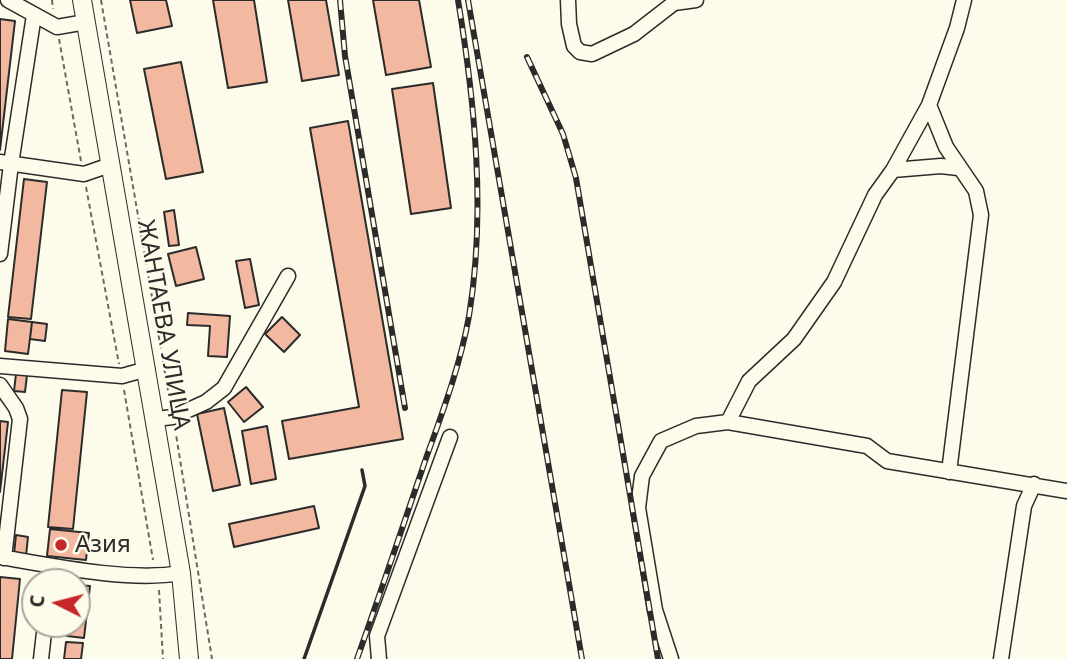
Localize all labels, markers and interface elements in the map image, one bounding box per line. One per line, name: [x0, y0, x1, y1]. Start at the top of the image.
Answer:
street label: ЖАНТАЕВА УЛИЦА: [130, 218, 196, 432]
place label: Азия: [75, 531, 131, 559]
marker: Азия: [53, 537, 69, 553]
north arrow: [21, 568, 91, 638]
text: С: [24, 594, 51, 608]

